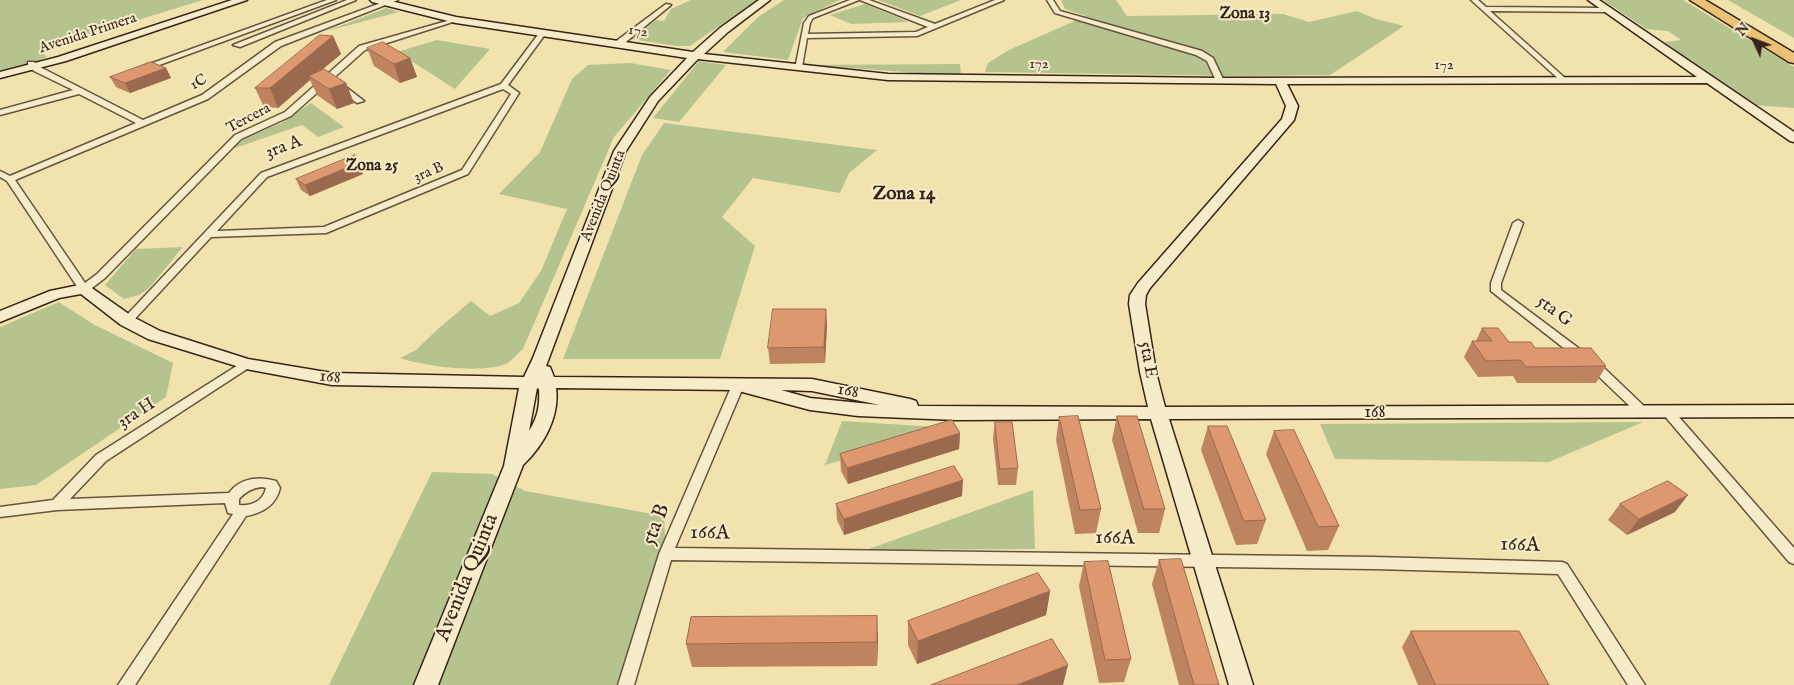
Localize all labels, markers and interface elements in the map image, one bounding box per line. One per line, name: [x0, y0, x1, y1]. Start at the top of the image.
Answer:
district label: Zona 13: [1220, 5, 1270, 25]
street label: Avenida Primera: [37, 10, 139, 58]
north arrow: [1729, 15, 1779, 65]
text: N: [1732, 19, 1754, 40]
street label: 172: [627, 22, 649, 42]
street label: 172: [1029, 56, 1049, 74]
street label: 172: [1434, 57, 1454, 75]
street label: 1C: [188, 71, 210, 95]
street label: Tercera: [224, 100, 274, 138]
street label: 3ra A: [263, 131, 305, 165]
street label: Avenida Quinta: [578, 148, 630, 244]
district label: Zona 25: [346, 157, 398, 177]
street label: 3ra B: [411, 159, 447, 187]
district label: Zona 14: [873, 184, 935, 206]
street label: 5ta G: [1532, 292, 1576, 332]
street label: 5ta E: [1133, 340, 1161, 380]
street label: 168: [318, 366, 342, 390]
street label: 168: [835, 379, 861, 405]
street label: 3ra H: [114, 394, 160, 434]
street label: 168: [1364, 402, 1386, 424]
street label: 5ta B: [637, 501, 677, 549]
street label: Avenida Quinta: [431, 511, 505, 645]
street label: 166A: [690, 521, 730, 547]
street label: 166A: [1095, 526, 1135, 552]
street label: 166A: [1500, 533, 1540, 559]

